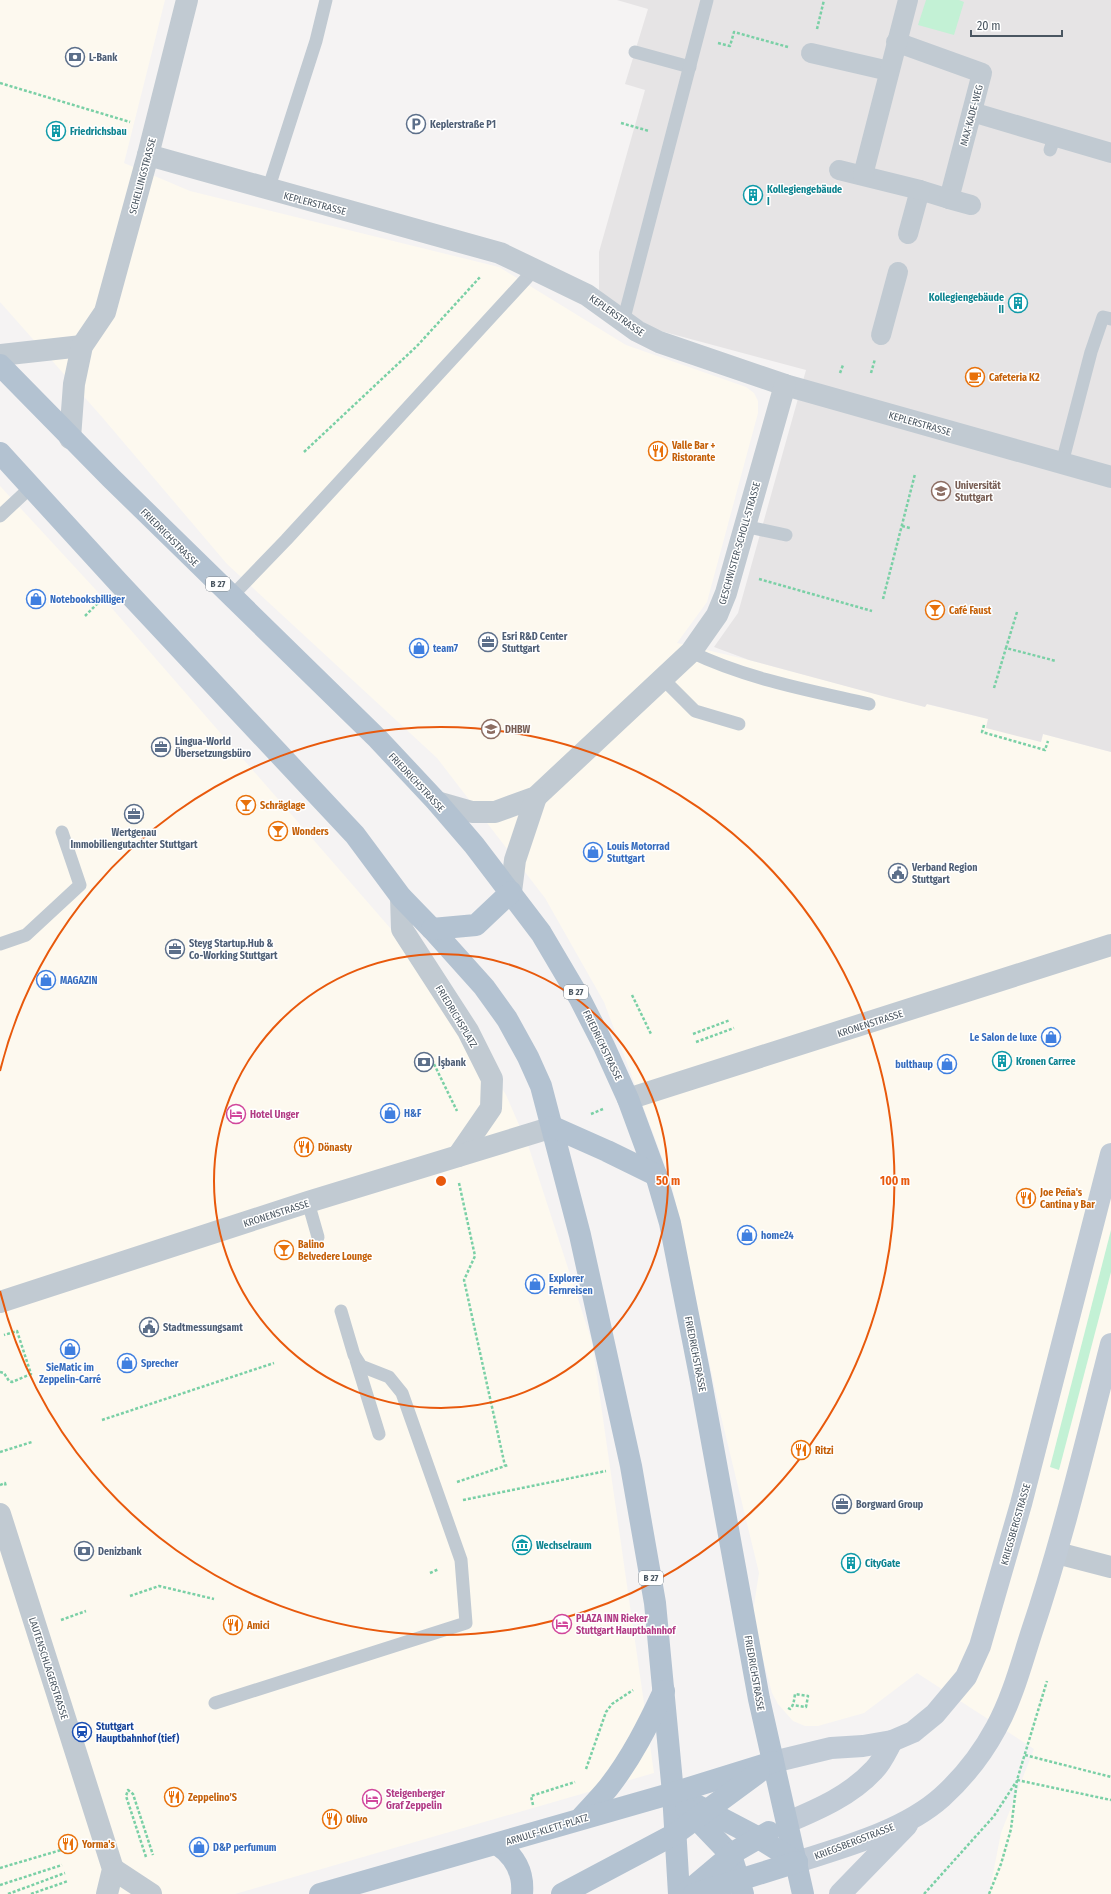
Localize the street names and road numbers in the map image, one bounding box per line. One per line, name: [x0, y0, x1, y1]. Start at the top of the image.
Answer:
street label: MAX-KADE-WEG: [958, 83, 986, 147]
street label: SCHELLINGSTRASSE: [127, 136, 159, 216]
street label: KEPLERSTRASSE: [282, 190, 348, 218]
street label: KEPLERSTRASSE: [587, 292, 646, 339]
street label: KEPLERSTRASSE: [887, 409, 953, 439]
street label: GESCHWISTER-SCHOLL-STRASSE: [717, 480, 763, 606]
street label: FRIEDRICHSTRASSE: [138, 506, 201, 569]
road number: B 27: [206, 577, 230, 591]
street label: FRIEDRICHSTRASSE: [386, 751, 447, 815]
street label: FRIEDRICHSPLATZ: [433, 983, 480, 1050]
road number: B 27: [564, 985, 588, 999]
street label: FRIEDRICHSTRASSE: [580, 1008, 624, 1083]
street label: KRONENSTRASSE: [836, 1008, 905, 1040]
street label: KRONENSTRASSE: [242, 1198, 311, 1230]
street label: FRIEDRICHSTRASSE: [682, 1315, 708, 1393]
street label: KRIEGSBERGSTRASSE: [999, 1482, 1033, 1567]
road number: B 27: [639, 1571, 663, 1585]
street label: LAUTENSCHLAGERSTRASSE: [26, 1616, 70, 1721]
street label: FRIEDRICHSTRASSE: [741, 1634, 767, 1712]
street label: ARNULF-KLETT-PLATZ: [505, 1812, 590, 1848]
street label: KRIEGSBERGSTRASSE: [813, 1821, 896, 1863]

